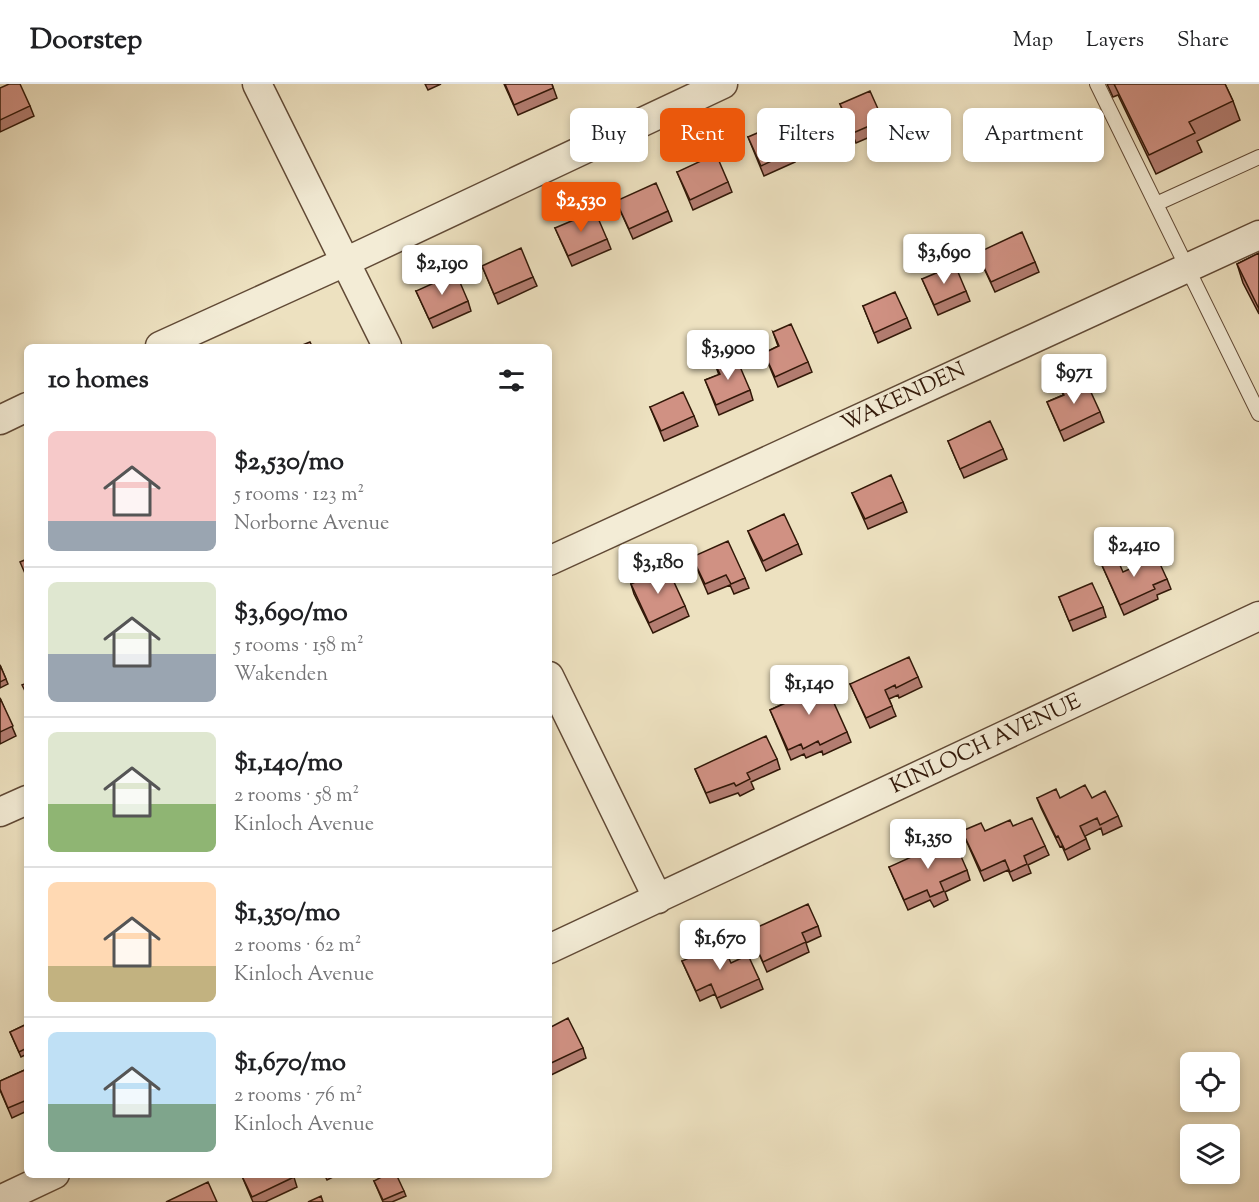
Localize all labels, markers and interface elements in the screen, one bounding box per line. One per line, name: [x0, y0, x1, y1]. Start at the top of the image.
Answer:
text: Doorstep: [30, 21, 142, 61]
text: Map: [1013, 26, 1053, 56]
text: Layers: [1086, 26, 1144, 56]
text: Share: [1177, 26, 1229, 56]
chip: Buy: [570, 108, 648, 162]
chip: Rent: [660, 108, 745, 162]
chip: Filters: [757, 108, 855, 162]
chip: New: [867, 108, 951, 162]
chip: Apartment: [963, 108, 1104, 162]
pin: $2,530: [532, 182, 630, 233]
text: $2,530: [556, 187, 606, 216]
pin: $3,690: [895, 234, 993, 285]
text: $3,690: [917, 239, 971, 268]
pin: $2,190: [393, 245, 491, 296]
text: $2,190: [416, 250, 468, 279]
pin: $3,900: [679, 330, 777, 381]
text: $3,900: [701, 335, 755, 364]
pin: $971: [1038, 354, 1110, 405]
street label: WAKENDEN: [836, 355, 972, 441]
text: $971: [1055, 359, 1093, 388]
text: 10 homes: [48, 362, 149, 399]
icon: filters: [495, 364, 528, 397]
text: $2,530/mo: [234, 444, 344, 481]
icon: home: [96, 455, 168, 527]
text: 5 rooms · 123 m²: [234, 481, 364, 510]
text: Norborne Avenue: [234, 510, 389, 539]
pin: $2,410: [1085, 527, 1183, 578]
text: $2,410: [1108, 532, 1160, 561]
pin: $3,180: [609, 544, 707, 595]
text: $3,180: [632, 549, 684, 578]
text: $3,690/mo: [234, 595, 348, 632]
icon: home: [96, 606, 168, 678]
text: 5 rooms · 158 m²: [234, 632, 364, 661]
text: Wakenden: [234, 661, 328, 690]
pin: $1,140: [760, 665, 858, 716]
text: $1,140: [784, 670, 834, 699]
street label: KINLOCH AVENUE: [885, 687, 1087, 803]
text: $1,140/mo: [234, 745, 343, 782]
icon: home: [96, 756, 168, 828]
text: 2 rooms · 58 m²: [234, 782, 359, 811]
text: Kinloch Avenue: [234, 811, 374, 840]
pin: $1,350: [879, 819, 977, 870]
text: $1,350: [904, 824, 952, 853]
text: $1,350/mo: [234, 895, 340, 932]
icon: home: [96, 906, 168, 978]
pin: $1,670: [671, 920, 769, 971]
text: $1,670: [694, 925, 746, 954]
text: 2 rooms · 62 m²: [234, 932, 362, 961]
text: Kinloch Avenue: [234, 961, 374, 990]
text: $1,670/mo: [234, 1045, 346, 1082]
map controls: [1180, 1052, 1240, 1184]
button: locate: [1180, 1052, 1240, 1112]
icon: home: [96, 1056, 168, 1128]
text: 2 rooms · 76 m²: [234, 1082, 362, 1111]
text: Kinloch Avenue: [234, 1111, 374, 1140]
button: layers: [1180, 1124, 1240, 1184]

